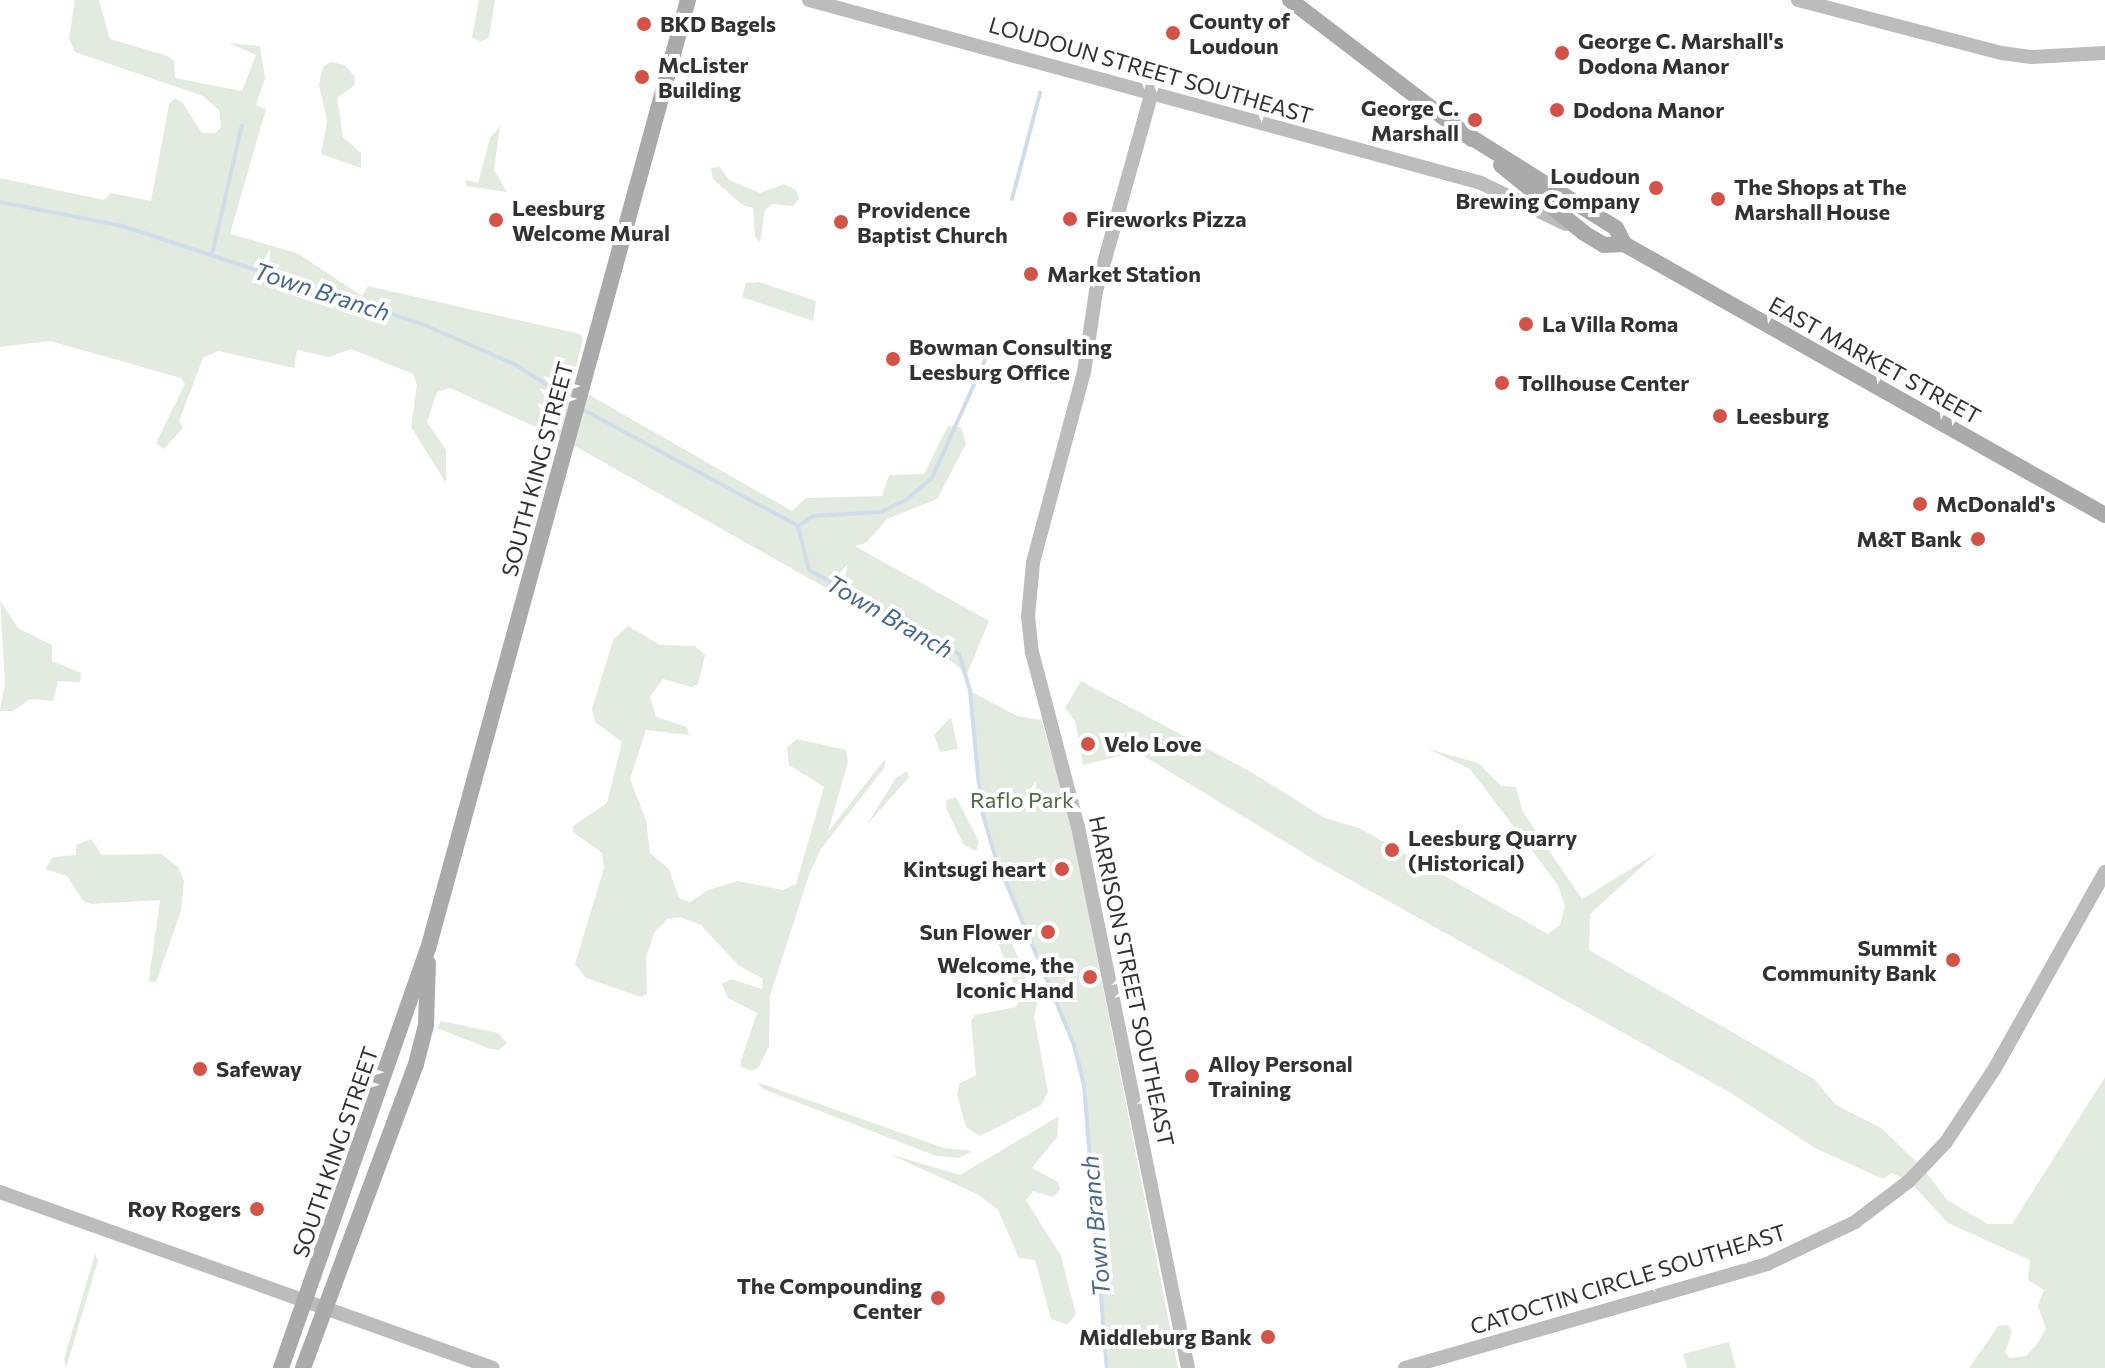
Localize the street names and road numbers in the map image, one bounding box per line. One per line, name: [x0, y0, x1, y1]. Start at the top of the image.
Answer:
street label: LOUDOUN STREET SOUTHEAST: [986, 11, 1316, 129]
street label: EAST MARKET STREET: [1765, 291, 1985, 429]
street label: SOUTH KING STREET: [496, 359, 578, 579]
street label: HARRISON STREET SOUTHEAST: [1084, 813, 1180, 1149]
street label: SOUTH KING STREET: [286, 1043, 384, 1261]
street label: CATOCTIN CIRCLE SOUTHEAST: [1467, 1218, 1789, 1340]

